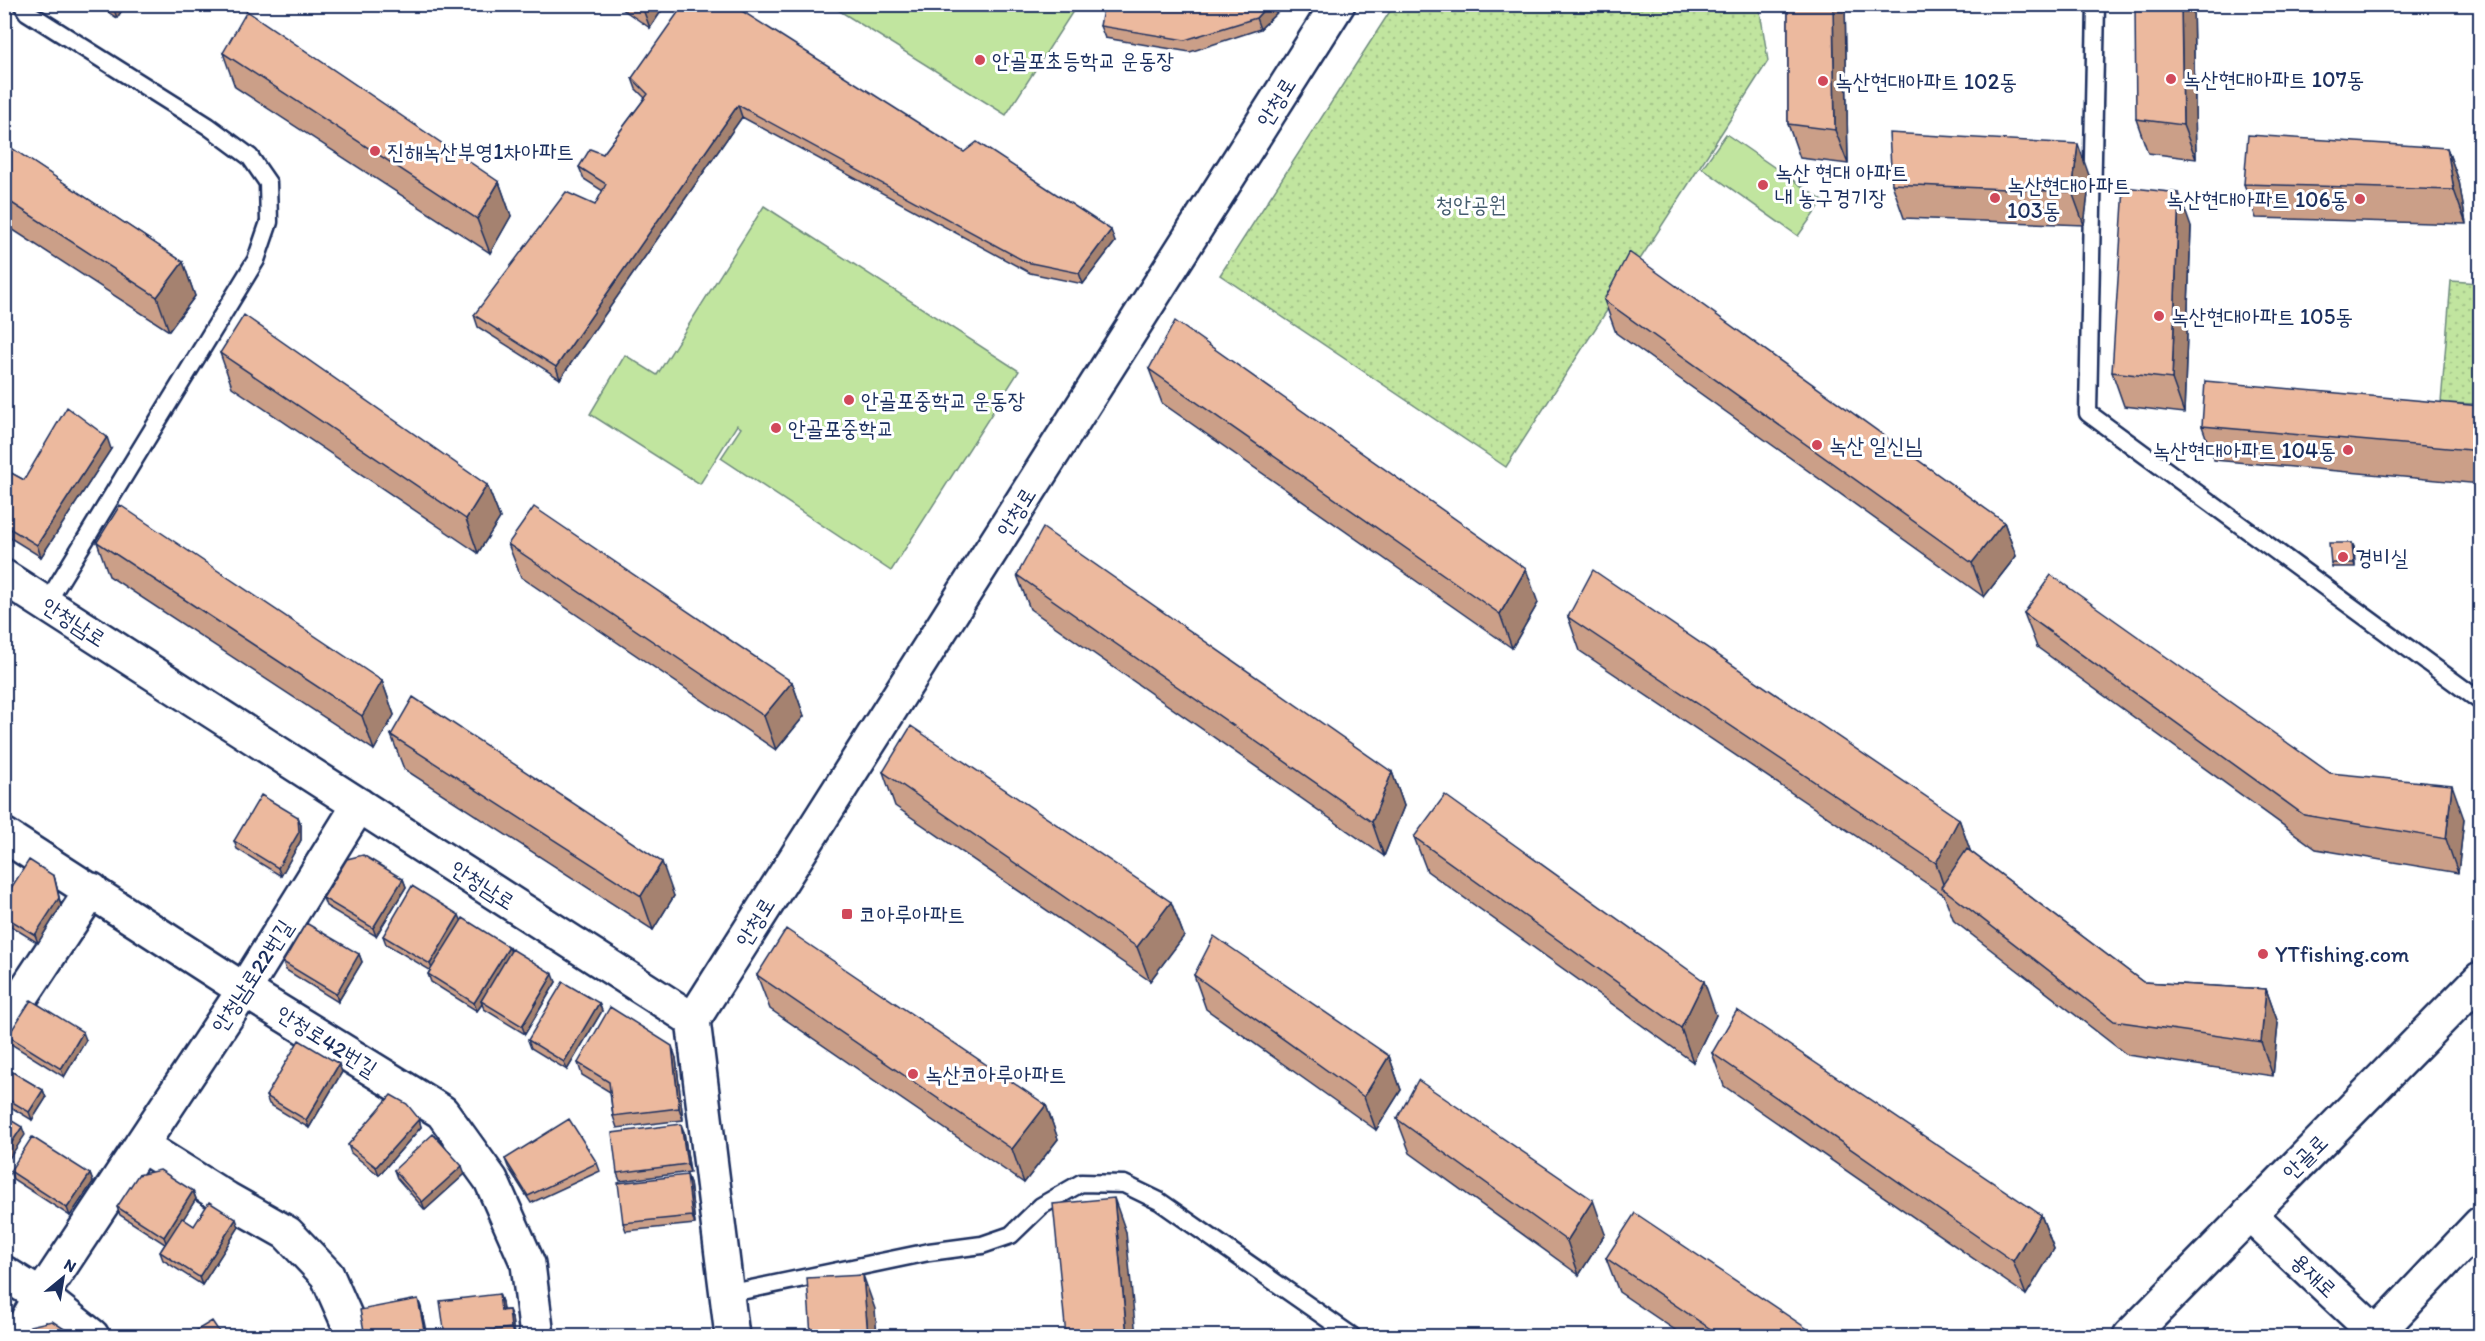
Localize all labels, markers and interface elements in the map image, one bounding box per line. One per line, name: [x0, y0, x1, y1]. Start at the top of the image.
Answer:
place label: 안골포초등학교 운동장: [992, 47, 1174, 74]
marker: 안골포초등학교 운동장: [973, 53, 987, 67]
place label: 녹산현대아파트 107동: [2183, 66, 2364, 93]
place label: 녹산현대아파트 102동: [1835, 68, 2017, 95]
street label: 안청로: [1250, 72, 1302, 132]
marker: 녹산현대아파트 107동: [2164, 72, 2178, 86]
marker: 녹산현대아파트 102동: [1816, 74, 1830, 88]
place label: 진해녹산부영1차아파트: [387, 138, 574, 165]
marker: 진해녹산부영1차아파트: [368, 144, 382, 158]
place label: 녹산 현대 아파트 내 농구경기장: [1775, 159, 1909, 211]
place label: 녹산현대아파트 103동: [2007, 172, 2131, 224]
marker: 녹산 현대 아파트 내 농구경기장: [1756, 178, 1770, 192]
place label: 녹산현대아파트 106동: [2166, 186, 2348, 213]
park label: 청안공원: [1436, 191, 1506, 218]
marker: 녹산현대아파트 103동: [1988, 191, 2002, 205]
marker: 녹산현대아파트 106동: [2353, 192, 2367, 206]
place label: 녹산현대아파트 105동: [2171, 303, 2353, 330]
marker: 녹산현대아파트 105동: [2152, 309, 2166, 323]
place label: 안골포중학교 운동장: [861, 387, 1026, 414]
marker: 안골포중학교 운동장: [842, 393, 856, 407]
place label: 안골포중학교: [788, 415, 894, 442]
marker: 안골포중학교: [769, 421, 783, 435]
place label: 녹산 일신님: [1829, 432, 1922, 459]
place label: 녹산현대아파트 104동: [2152, 437, 2336, 464]
marker: 녹산 일신님: [1810, 438, 1824, 452]
marker: 녹산현대아파트 104동: [2341, 443, 2355, 457]
street label: 안청로: [990, 482, 1042, 542]
place label: 경비실: [2355, 544, 2408, 571]
marker: 경비실: [2336, 550, 2350, 564]
street label: 안청남로: [37, 591, 111, 653]
street label: 안청남로: [446, 854, 520, 916]
street label: 안청로: [729, 892, 781, 952]
place label: 코아루아파트: [859, 901, 965, 928]
marker: 코아루아파트: [840, 907, 854, 921]
street label: 안청남로22번길: [205, 914, 299, 1038]
place label: YTfishing.com: [2275, 941, 2410, 968]
marker: YTfishing.com: [2256, 947, 2270, 961]
street label: 안청로42번길: [272, 1000, 382, 1083]
place label: 녹산코아루아파트: [925, 1061, 1067, 1088]
marker: 녹산코아루아파트: [906, 1067, 920, 1081]
street label: 안골로: [2277, 1129, 2333, 1185]
street label: 용재로: [2286, 1247, 2342, 1303]
north arrow: [33, 1248, 93, 1308]
text: N: [61, 1255, 80, 1276]

